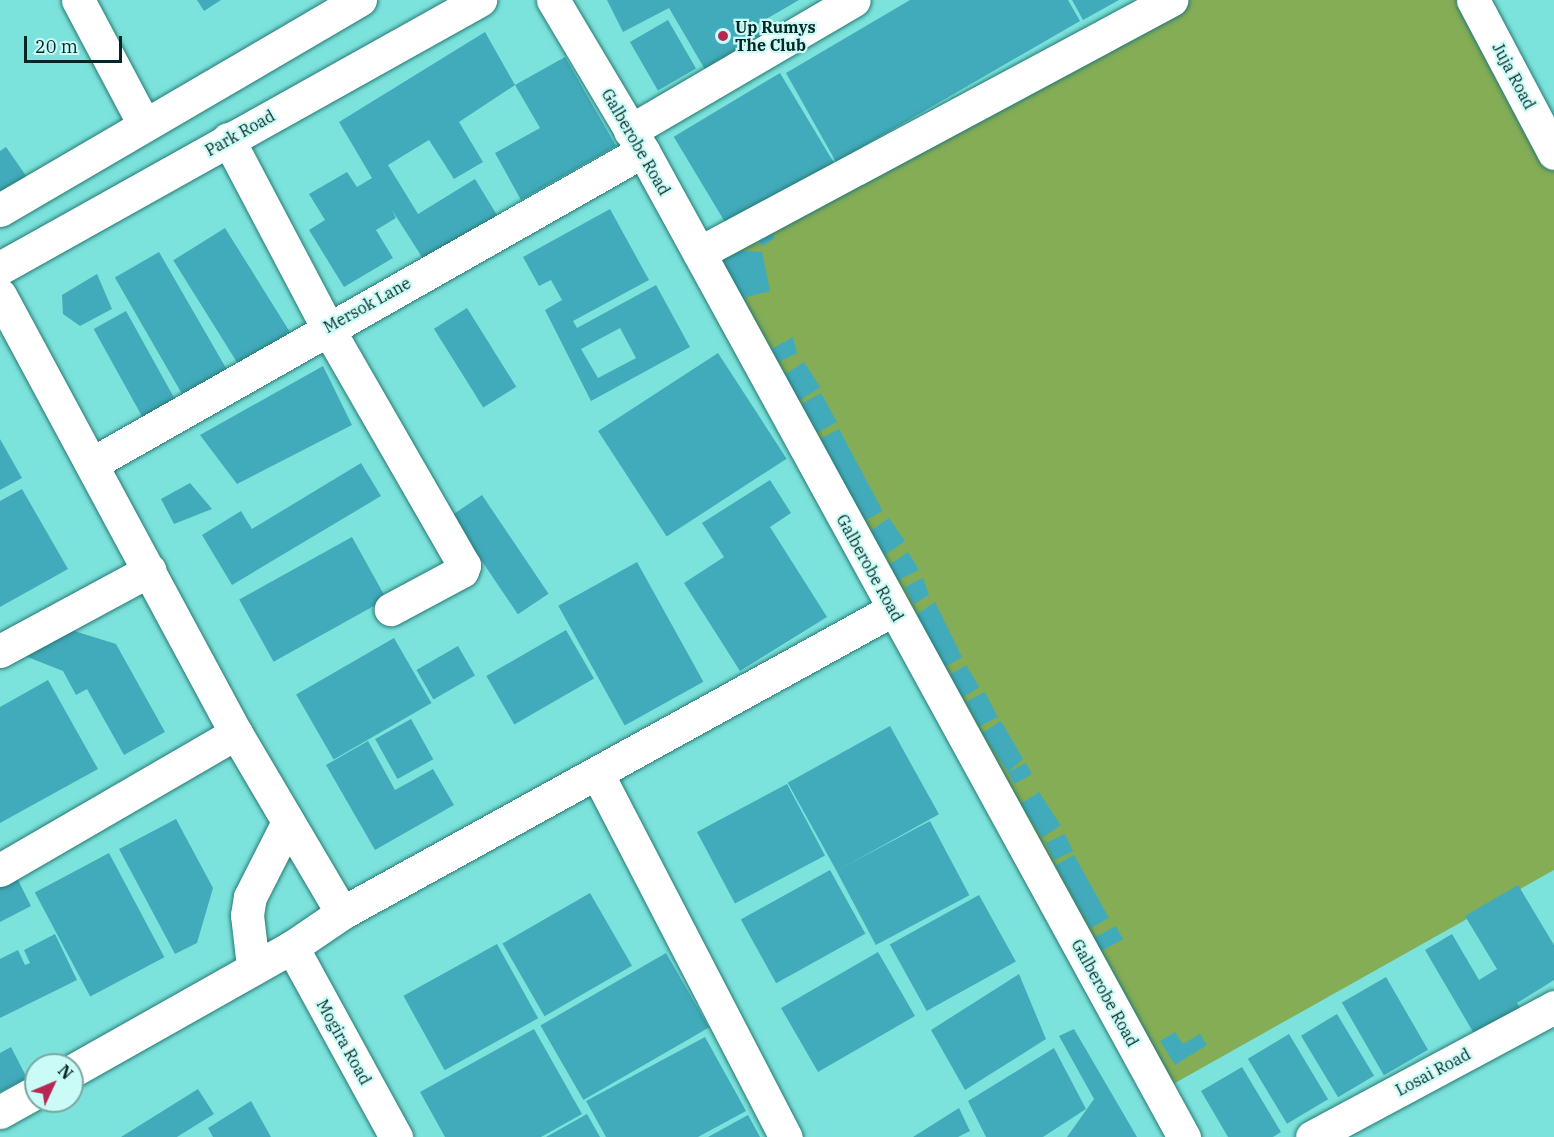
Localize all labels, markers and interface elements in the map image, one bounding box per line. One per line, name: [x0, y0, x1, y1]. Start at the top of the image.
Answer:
place label: Up Rumys The Club: [735, 17, 816, 55]
scale bar: [27, 24, 124, 62]
marker: Up Rumys The Club: [716, 29, 730, 43]
text: 20 m: [35, 35, 78, 58]
street label: Juja Road: [1488, 39, 1540, 113]
street label: Galberobe Road: [598, 85, 674, 199]
street label: Park Road: [202, 106, 278, 160]
street label: Mersok Lane: [320, 273, 414, 337]
street label: Galberobe Road: [833, 511, 907, 625]
street label: Galberobe Road: [1068, 936, 1142, 1050]
street label: Mogira Road: [313, 996, 375, 1088]
street label: Losai Road: [1392, 1044, 1474, 1100]
north arrow: [24, 1053, 84, 1113]
text: N: [54, 1060, 77, 1083]

